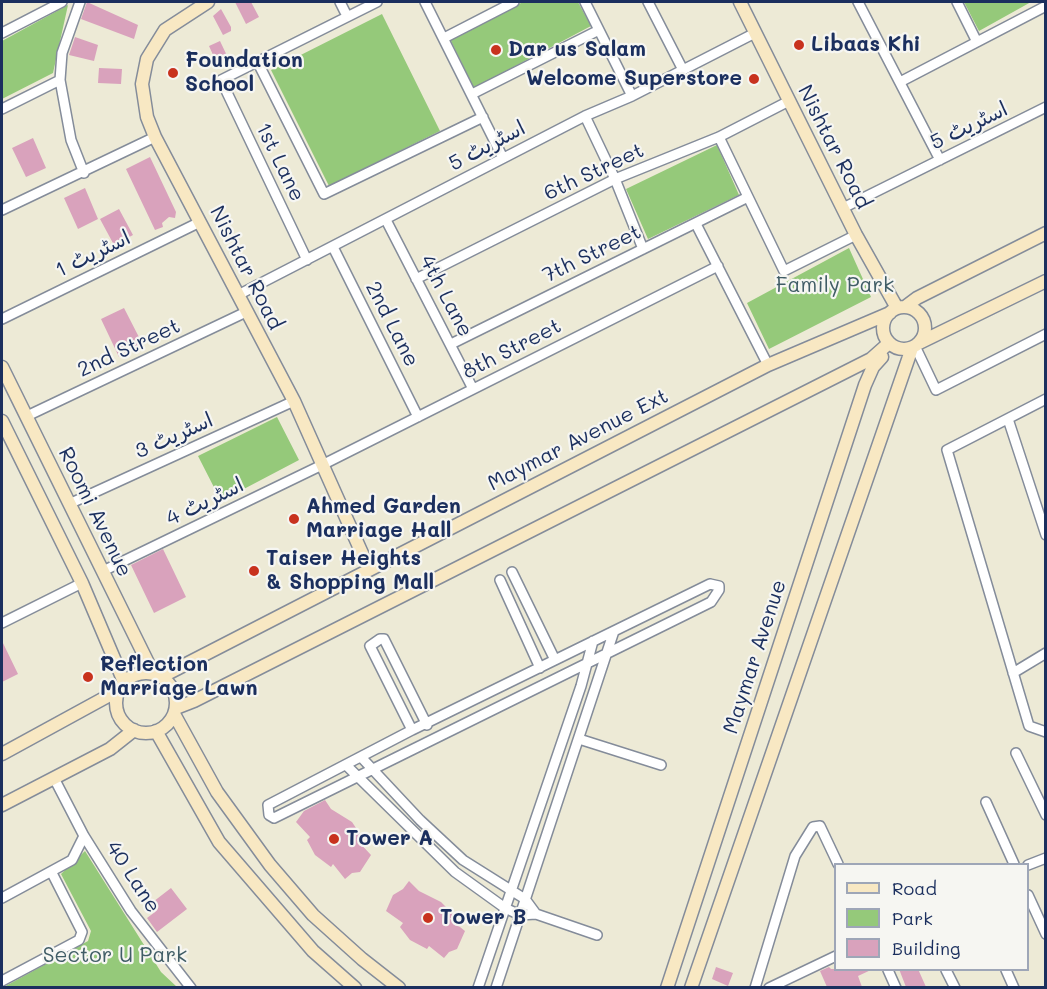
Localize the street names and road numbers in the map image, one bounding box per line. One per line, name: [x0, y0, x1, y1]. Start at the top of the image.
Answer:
street label: Nishtar Road: [792, 81, 876, 213]
street label: اسٹریٹ 5: [926, 96, 1012, 156]
street label: اسٹریٹ 5: [444, 115, 530, 177]
street label: 1st Lane: [250, 119, 310, 205]
street label: 6th Street: [540, 138, 648, 206]
street label: Nishtar Road: [204, 202, 288, 334]
street label: 7th Street: [539, 219, 645, 289]
street label: اسٹریٹ 1: [51, 225, 135, 283]
street label: 4th Lane: [414, 251, 478, 341]
street label: 2nd Lane: [360, 277, 424, 371]
street label: 2nd Street: [74, 313, 184, 383]
street label: 8th Street: [458, 313, 566, 385]
street label: Maymar Avenue Ext: [484, 384, 672, 496]
street label: اسٹریٹ 3: [131, 408, 217, 464]
street label: Roomi Avenue: [53, 443, 137, 581]
street label: اسٹریٹ 4: [162, 472, 248, 532]
street label: Maymar Avenue: [718, 577, 792, 737]
street label: 40 Lane: [100, 836, 166, 918]

